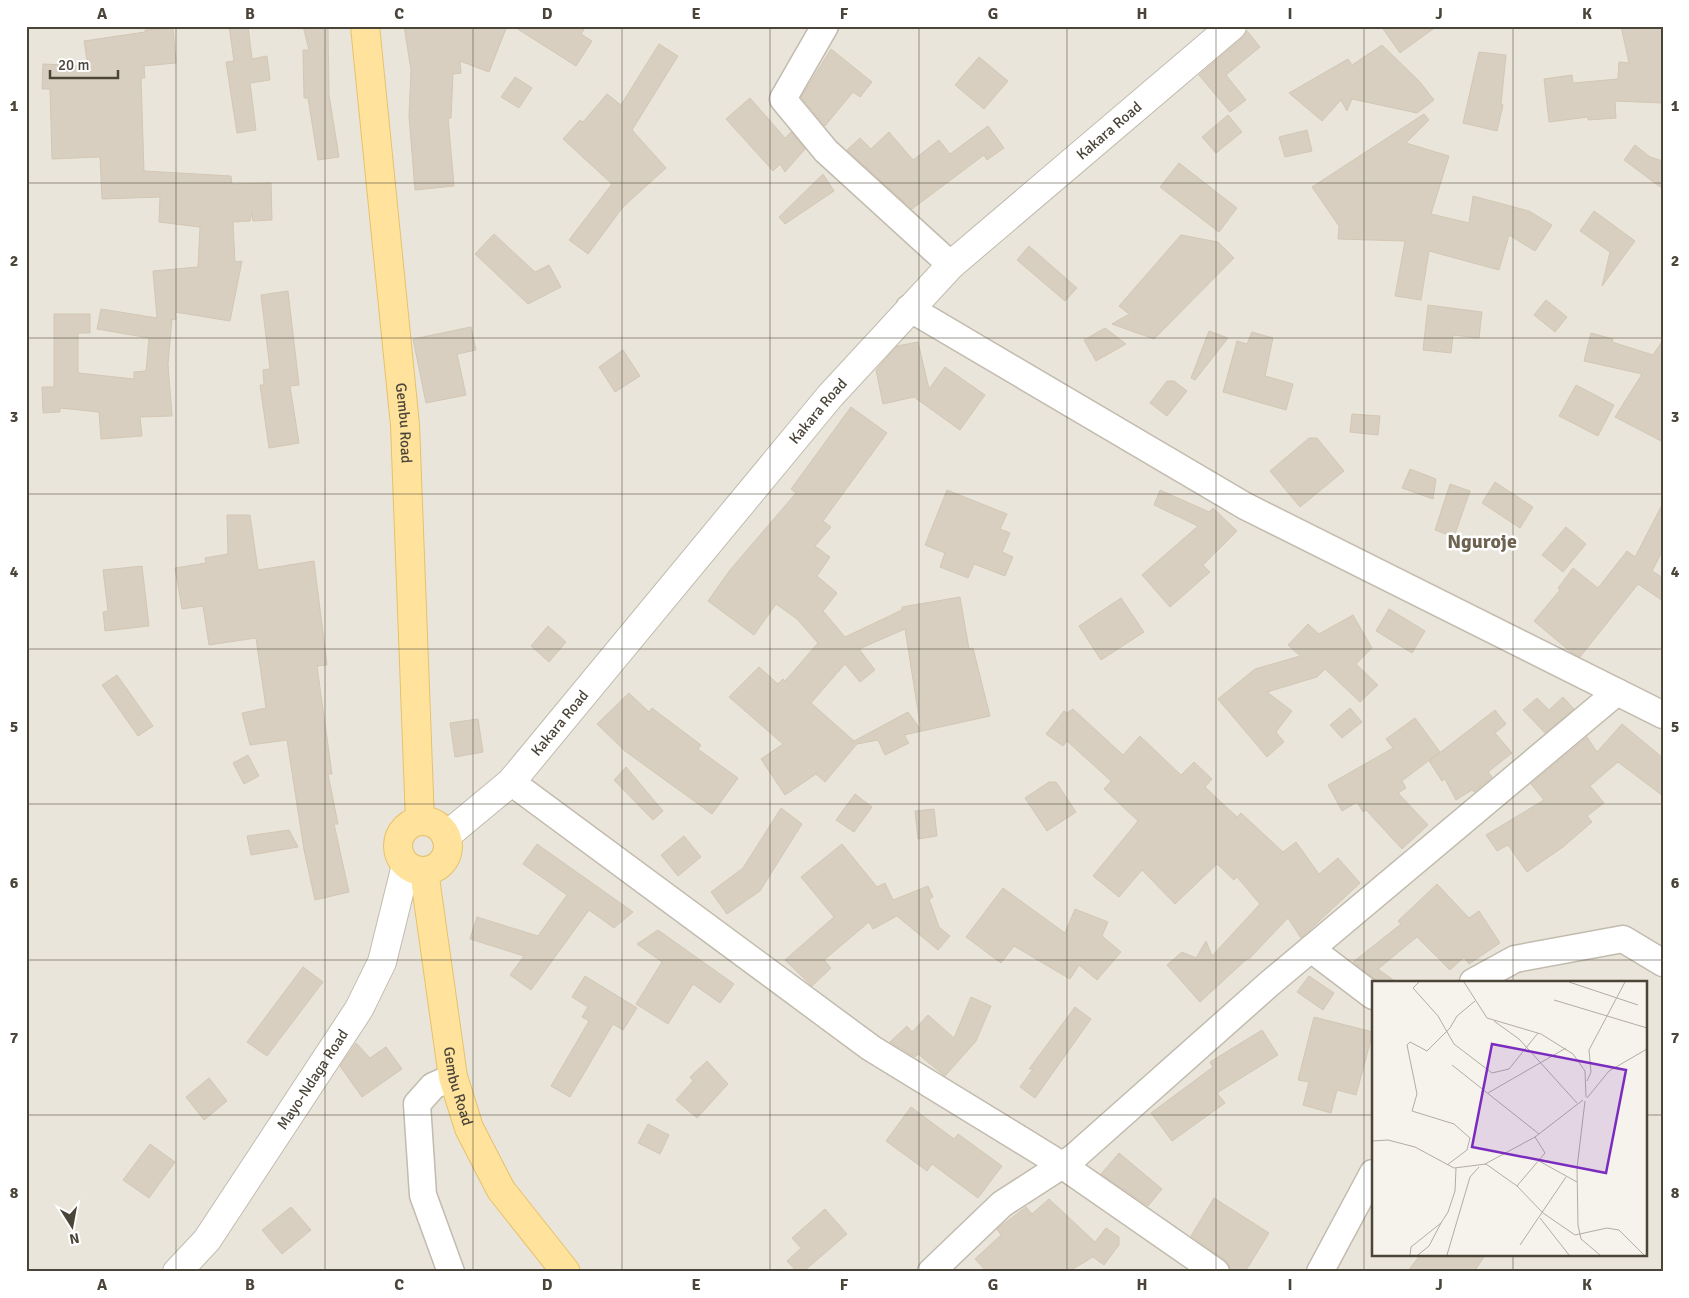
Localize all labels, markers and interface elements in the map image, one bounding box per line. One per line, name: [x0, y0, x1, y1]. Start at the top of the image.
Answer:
text: A: [97, 4, 108, 24]
text: B: [245, 4, 255, 24]
text: C: [394, 4, 404, 24]
text: D: [542, 4, 553, 24]
text: E: [691, 4, 701, 24]
text: F: [840, 4, 849, 24]
text: G: [988, 4, 998, 24]
text: H: [1137, 4, 1147, 24]
text: I: [1287, 4, 1293, 24]
text: J: [1435, 4, 1443, 24]
text: K: [1582, 4, 1592, 24]
scale bar: [50, 48, 118, 80]
text: 20 m: [58, 56, 89, 74]
text: 1: [10, 96, 19, 116]
text: 1: [1671, 96, 1680, 116]
street label: Kakara Road: [1073, 98, 1145, 163]
text: 2: [10, 251, 18, 271]
text: 2: [1671, 251, 1679, 271]
street label: Kakara Road: [785, 375, 851, 447]
street label: Gembu Road: [392, 382, 415, 464]
text: 3: [10, 407, 18, 427]
text: 3: [1671, 407, 1679, 427]
district label: Nguroje: [1447, 529, 1517, 554]
text: 4: [10, 562, 19, 582]
text: 4: [1671, 562, 1680, 582]
street label: Kakara Road: [527, 686, 592, 760]
text: 5: [10, 717, 18, 737]
text: 5: [1671, 717, 1679, 737]
text: 6: [10, 873, 19, 893]
text: 6: [1671, 873, 1680, 893]
inset map: [1372, 981, 1646, 1256]
street label: Mayo-Ndaga Road: [273, 1026, 352, 1133]
text: 7: [10, 1028, 19, 1048]
text: 7: [1671, 1028, 1680, 1048]
street label: Gembu Road: [440, 1046, 477, 1128]
text: 8: [10, 1183, 19, 1203]
text: 8: [1671, 1183, 1680, 1203]
north arrow: [48, 1200, 98, 1250]
text: N: [68, 1229, 81, 1248]
text: A: [97, 1275, 108, 1295]
text: B: [245, 1275, 255, 1295]
text: C: [394, 1275, 404, 1295]
text: D: [542, 1275, 553, 1295]
text: E: [691, 1275, 701, 1295]
text: F: [840, 1275, 849, 1295]
text: G: [988, 1275, 998, 1295]
text: H: [1137, 1275, 1147, 1295]
text: I: [1287, 1275, 1293, 1295]
text: J: [1435, 1275, 1443, 1295]
text: K: [1582, 1275, 1592, 1295]

